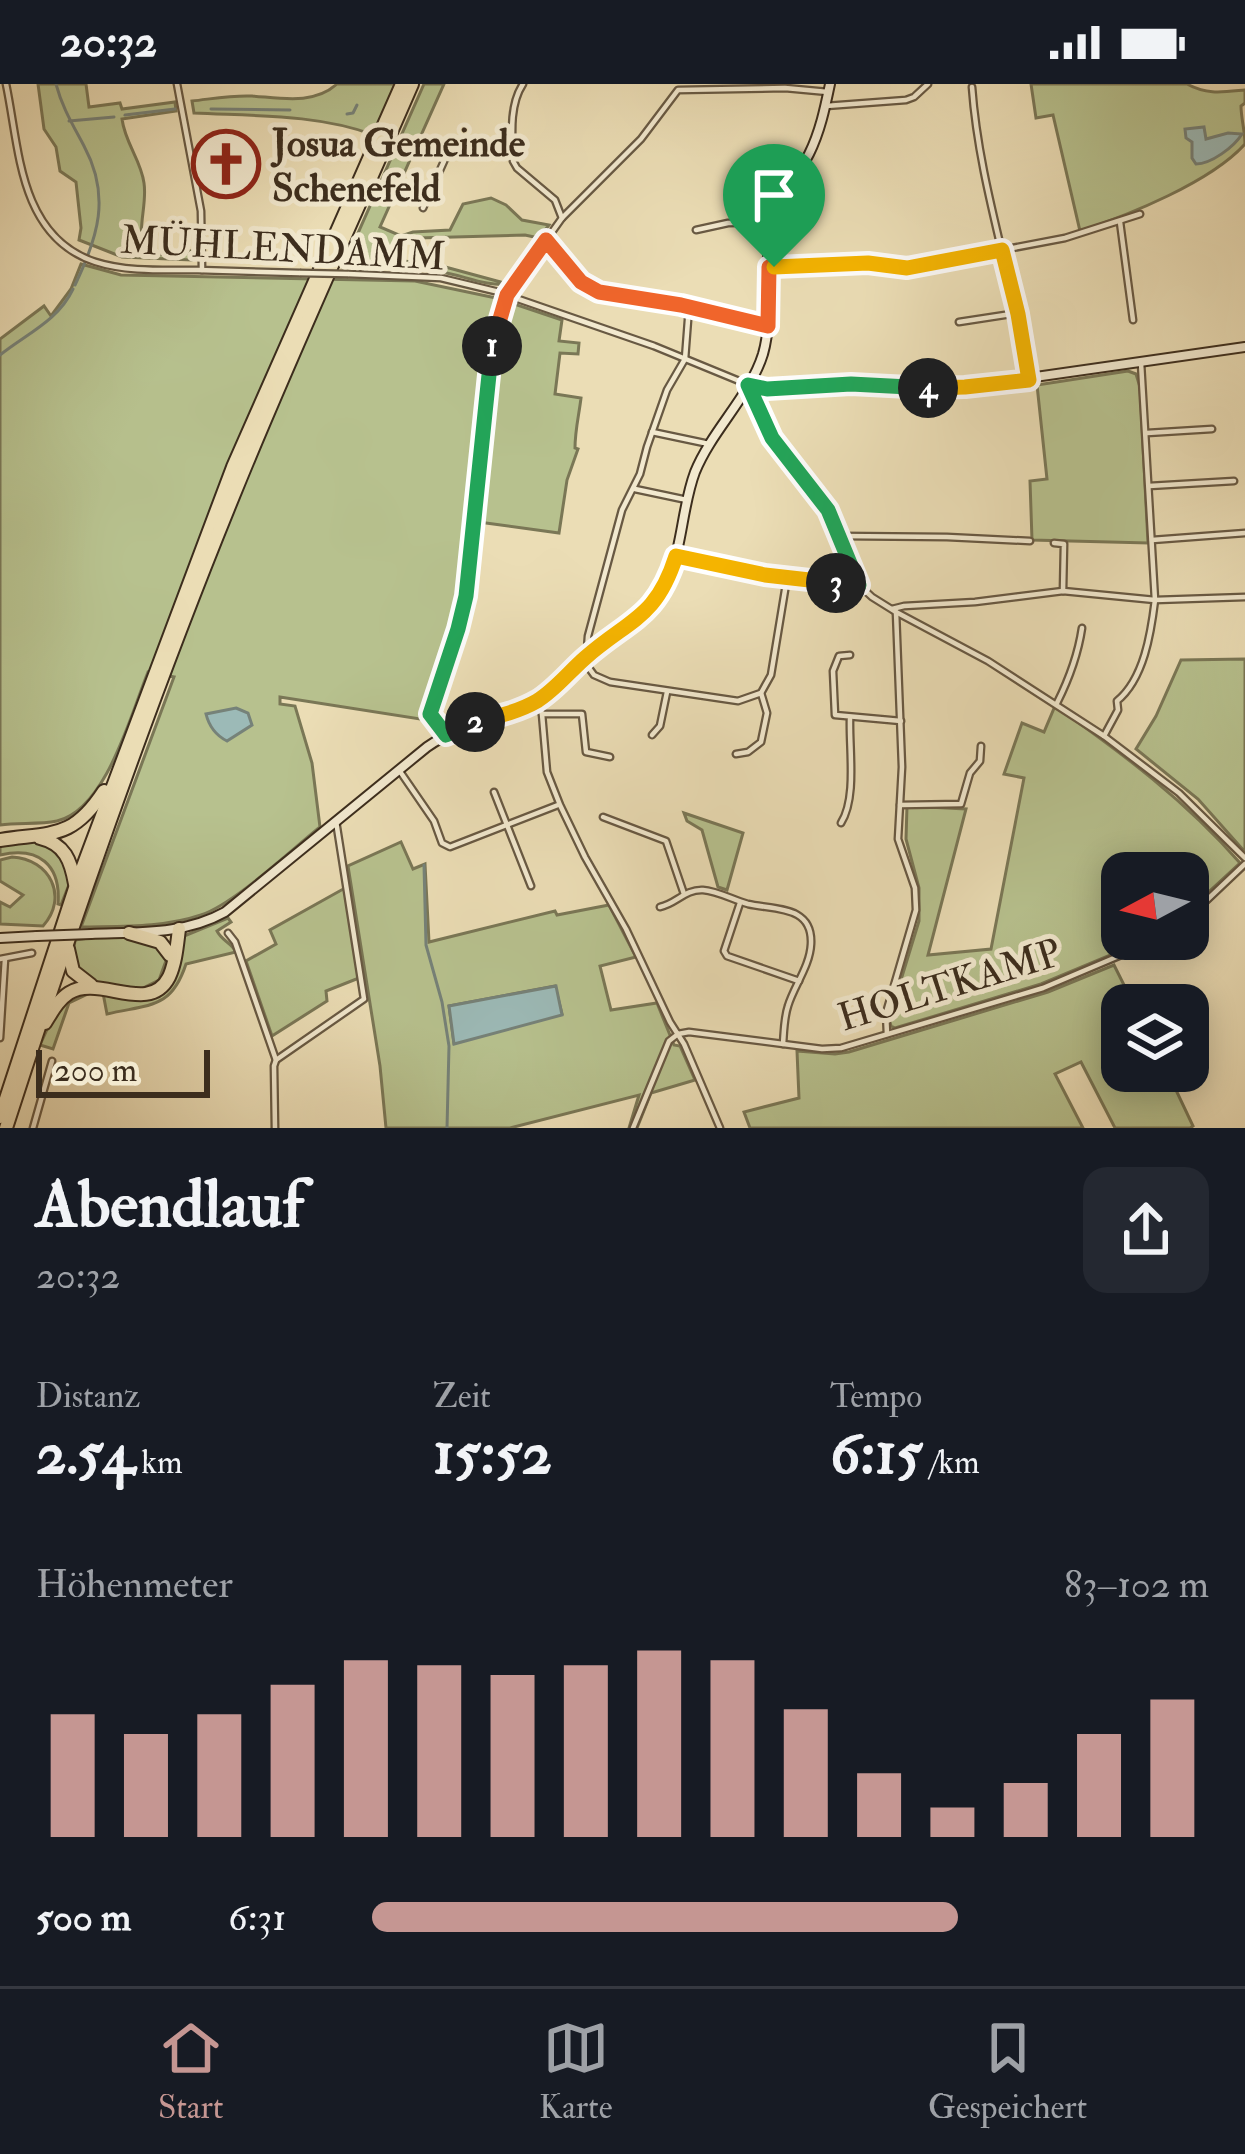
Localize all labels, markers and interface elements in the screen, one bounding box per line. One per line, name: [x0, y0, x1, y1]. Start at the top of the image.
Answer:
text: 20:32: [60, 14, 157, 70]
place label: Josua Gemeinde Schenefeld: [270, 119, 526, 213]
church icon: Josua Gemeinde Schenefeld: [191, 129, 261, 199]
pin: [723, 144, 825, 267]
icon: arrive: [741, 162, 807, 228]
street label: MÜHLENDAMM: [119, 216, 447, 281]
pin: 1: [462, 316, 522, 376]
text: 1: [486, 325, 498, 366]
pin: 4: [898, 358, 958, 418]
text: 4: [919, 367, 937, 408]
pin: 3: [806, 553, 866, 613]
text: 3: [830, 562, 842, 603]
pin: 2: [445, 692, 505, 752]
text: 2: [467, 701, 483, 742]
north arrow: [1101, 852, 1209, 960]
map controls: [1101, 852, 1209, 1092]
street label: HOLTKAMP: [832, 928, 1067, 1043]
button: layers: [1101, 984, 1209, 1092]
scale bar: [36, 1044, 210, 1097]
text: 200 m: [54, 1050, 137, 1091]
text: Abendlauf: [36, 1164, 304, 1247]
button: share: [1083, 1167, 1209, 1293]
text: 20:32: [36, 1251, 120, 1300]
text: Distanz: [36, 1376, 140, 1417]
text: Zeit: [433, 1376, 491, 1417]
text: Tempo: [830, 1376, 922, 1417]
text: 2.54: [36, 1417, 134, 1492]
text: 15:52: [433, 1417, 552, 1492]
text: 6:15: [830, 1417, 923, 1492]
text: km: [134, 1442, 183, 1483]
text: /km: [923, 1442, 980, 1483]
text: Höhenmeter: [36, 1560, 233, 1609]
text: 83–102 m: [1064, 1560, 1209, 1609]
text: 500 m: [36, 1893, 131, 1942]
text: 6:31: [228, 1893, 286, 1942]
tab: Start: [158, 2015, 224, 2128]
tab: Karte: [539, 2015, 613, 2128]
tab: Gespeichert: [928, 2015, 1087, 2128]

